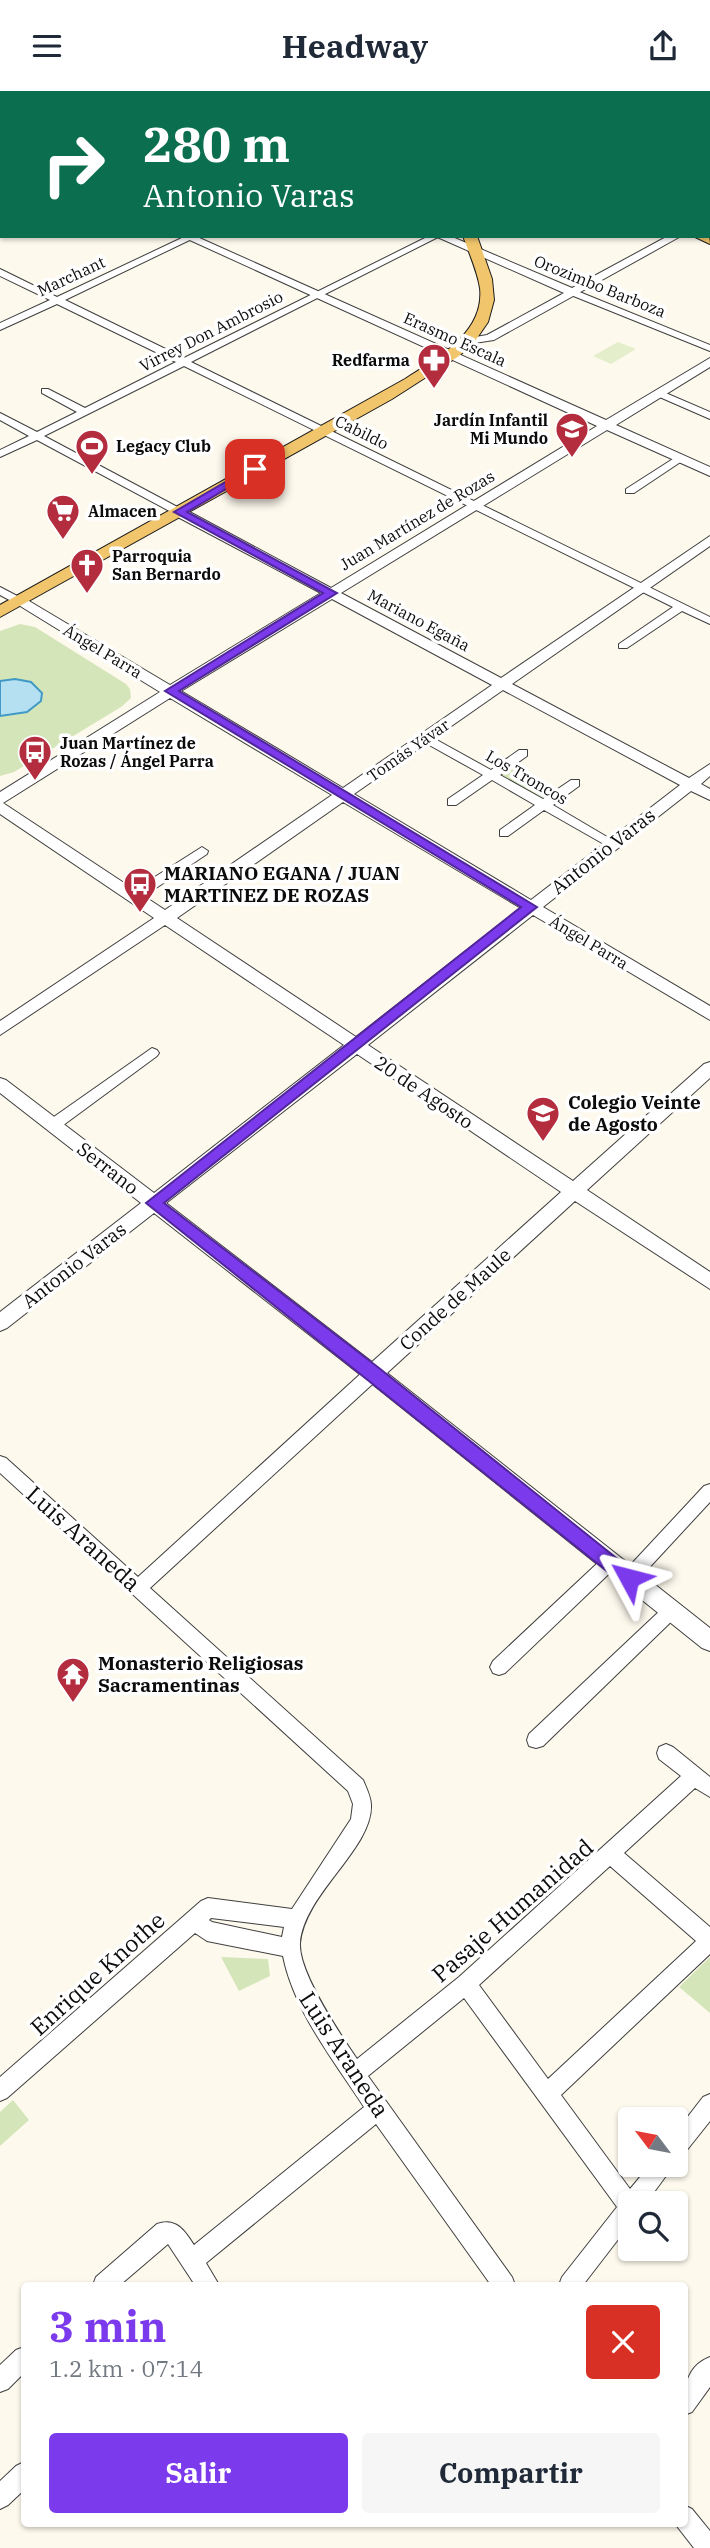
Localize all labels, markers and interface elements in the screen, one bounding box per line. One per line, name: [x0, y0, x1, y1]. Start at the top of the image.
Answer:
text: Headway: [282, 25, 428, 67]
icon: menu: [28, 27, 66, 65]
icon: share: [644, 27, 682, 65]
text: 280 m: [143, 112, 290, 175]
icon: right: [28, 119, 119, 210]
text: Antonio Varas: [143, 174, 355, 216]
street label: Orozimbo Barboza: [531, 250, 669, 322]
street label: Marchant: [34, 251, 108, 300]
street label: Virrey Don Ambrosio: [136, 286, 286, 376]
street label: Erasmo Escala: [400, 307, 510, 371]
pharmacy icon: Redfarma: [415, 341, 453, 390]
place label: Redfarma: [332, 350, 410, 370]
place label: Jardín Infantil Mi Mundo: [434, 410, 548, 448]
school or university icon: Jardín Infantil Mi Mundo: [553, 410, 591, 459]
street label: Cabildo: [332, 411, 392, 453]
sports icon: Legacy Club: [73, 427, 111, 476]
place label: Legacy Club: [116, 436, 211, 456]
pin: [225, 439, 285, 499]
icon: arrive: [236, 450, 274, 488]
street label: Juan Martínez de Rozas: [336, 466, 498, 574]
supermarket icon: Almacen: [44, 492, 82, 541]
place label: Almacen: [88, 501, 158, 521]
church icon: Parroquia San Bernardo: [68, 546, 106, 595]
place label: Parroquia San Bernardo: [112, 546, 221, 584]
street label: Mariano Egaña: [364, 585, 474, 655]
street label: Ángel Parra: [60, 619, 147, 682]
street label: Tomás Yávar: [363, 714, 453, 786]
bus stop icon: Juan Martínez de Rozas / Ángel Parra: [16, 733, 54, 782]
place label: Juan Martínez de Rozas / Ángel Parra: [60, 733, 214, 771]
street label: Los Troncos: [482, 745, 572, 809]
street label: Antonio Varas: [546, 803, 660, 899]
place label: MARIANO EGANA / JUAN MARTINEZ DE ROZAS: [164, 861, 400, 907]
bus stop icon: MARIANO EGANA / JUAN MARTINEZ DE ROZAS: [121, 865, 159, 914]
street label: Ángel Parra: [546, 910, 633, 973]
street label: 20 de Agosto: [370, 1050, 478, 1134]
place label: Colegio Veinte de Agosto: [568, 1090, 701, 1136]
school or university icon: Colegio Veinte de Agosto: [524, 1094, 562, 1143]
street label: Serrano: [72, 1137, 144, 1199]
street label: Antonio Varas: [17, 1217, 131, 1313]
street label: Conde de Maule: [394, 1243, 516, 1355]
street label: Luis Araneda: [21, 1479, 147, 1597]
position arrow: [592, 1541, 666, 1615]
place label: Monasterio Religiosas Sacramentinas: [98, 1651, 303, 1697]
temple icon: Monasterio Religiosas Sacramentinas: [54, 1655, 92, 1704]
street label: Pasaje Humanidad: [425, 1832, 599, 1988]
street label: Enrique Knothe: [23, 1905, 171, 2041]
street label: Luis Araneda: [293, 1986, 397, 2122]
north arrow: [618, 2107, 688, 2177]
map controls: [618, 2107, 688, 2261]
button: search: [618, 2191, 688, 2261]
text: 3 min: [49, 2299, 167, 2354]
button: close: [586, 2305, 660, 2379]
text: 1.2 km · 07:14: [49, 2353, 203, 2383]
button: Salir: [49, 2433, 348, 2513]
button: Compartir: [362, 2433, 660, 2513]

